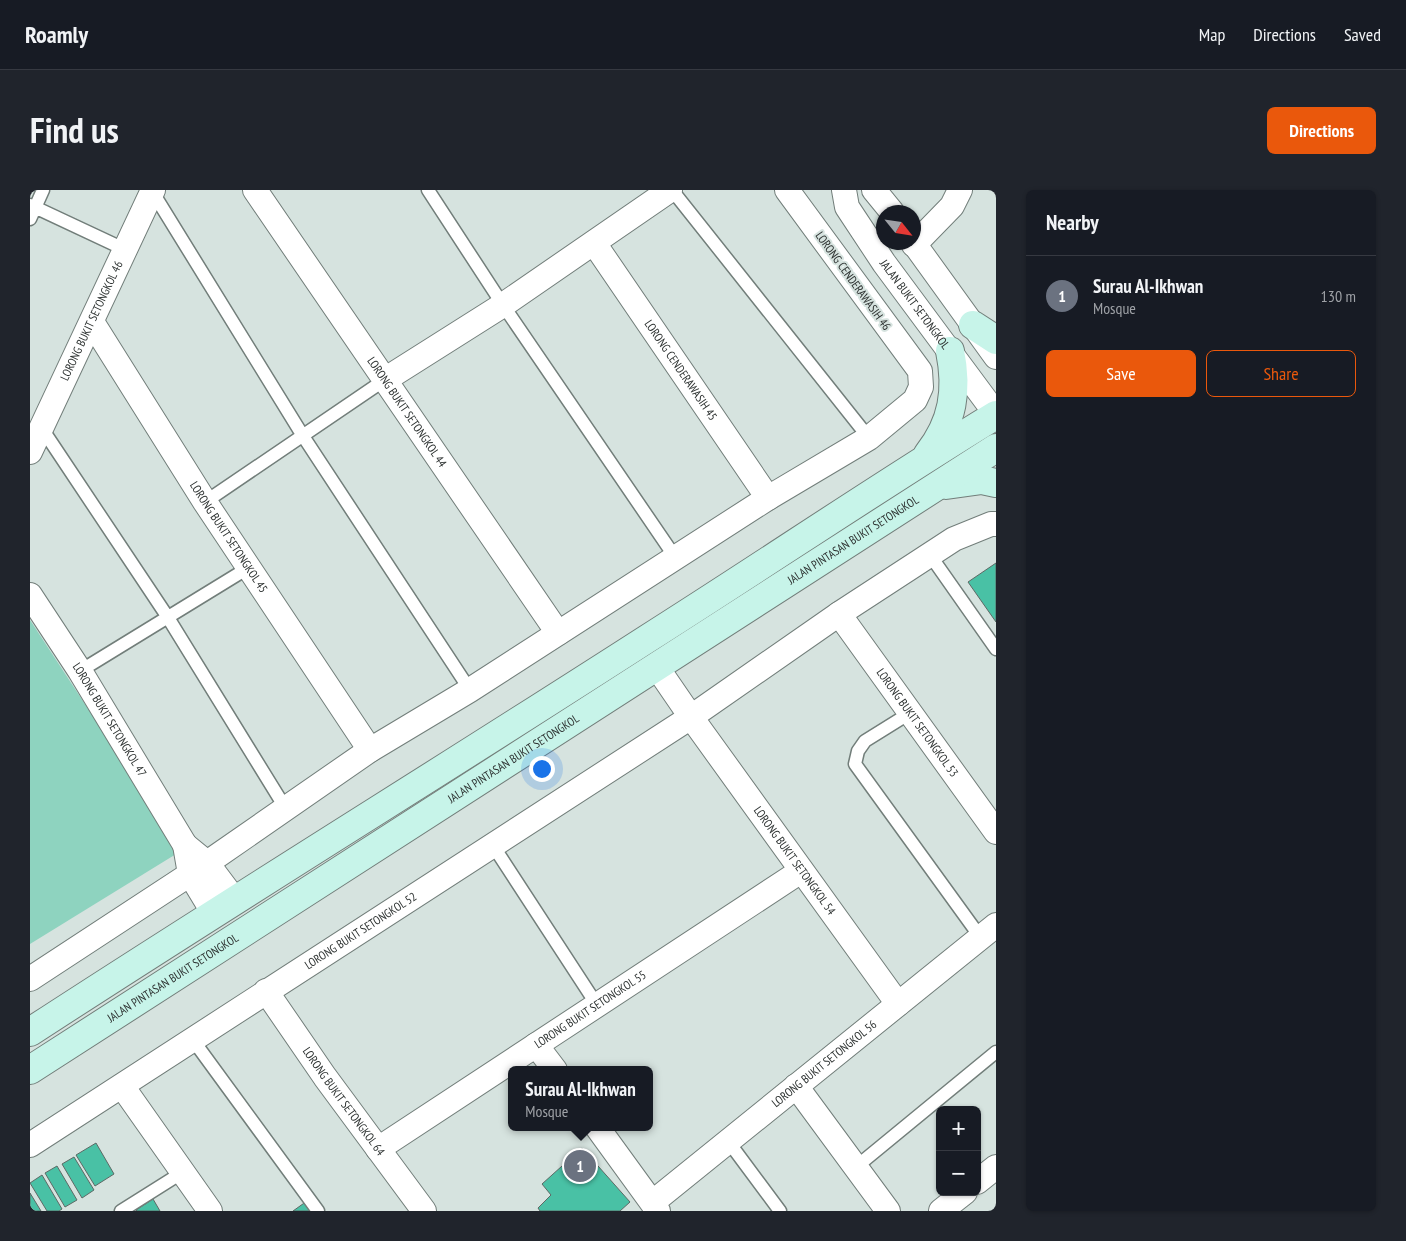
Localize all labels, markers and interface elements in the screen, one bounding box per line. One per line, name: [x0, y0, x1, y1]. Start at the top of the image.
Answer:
text: Roamly: [25, 19, 88, 50]
text: Map: [1199, 23, 1225, 46]
text: Directions: [1253, 23, 1316, 46]
text: Saved: [1344, 23, 1381, 46]
text: Find us: [30, 107, 119, 153]
button: Directions: [1267, 107, 1376, 154]
north arrow: [876, 205, 921, 250]
text: Nearby: [1046, 209, 1099, 236]
street label: LORONG CENDERAWASIH 46: [813, 228, 894, 333]
street label: JALAN BUKIT SETONGKOL: [876, 256, 953, 352]
street label: LORONG BUKIT SETONGKOL 46: [57, 258, 126, 383]
text: Surau Al-Ikhwan: [1093, 274, 1203, 298]
text: 1: [1058, 286, 1066, 306]
text: 130 m: [1321, 286, 1356, 306]
text: Mosque: [1093, 298, 1136, 318]
street label: LORONG CENDERAWASIH 45: [642, 317, 721, 423]
button: Save: [1046, 350, 1196, 397]
button: Share: [1206, 350, 1356, 397]
street label: LORONG BUKIT SETONGKOL 44: [364, 354, 451, 470]
street label: LORONG BUKIT SETONGKOL 45: [187, 478, 271, 596]
street label: JALAN PINTASAN BUKIT SETONGKOL: [784, 492, 921, 588]
street label: LORONG BUKIT SETONGKOL 47: [70, 660, 150, 779]
street label: LORONG BUKIT SETONGKOL 53: [874, 665, 962, 780]
street label: JALAN PINTASAN BUKIT SETONGKOL: [444, 711, 582, 807]
your location: [529, 756, 555, 782]
street label: LORONG BUKIT SETONGKOL 54: [751, 803, 840, 918]
street label: LORONG BUKIT SETONGKOL 52: [302, 889, 419, 972]
street label: JALAN PINTASAN BUKIT SETONGKOL: [103, 930, 241, 1026]
street label: LORONG BUKIT SETONGKOL 55: [531, 967, 649, 1051]
street label: LORONG BUKIT SETONGKOL 56: [768, 1017, 879, 1110]
street label: LORONG BUKIT SETONGKOL 64: [300, 1044, 389, 1159]
popup: [508, 1066, 653, 1131]
text: Surau Al-Ikhwan: [525, 1077, 636, 1101]
text: Mosque: [525, 1101, 568, 1121]
map controls: [936, 1106, 981, 1196]
button: +: [936, 1106, 981, 1151]
pin: 1: [564, 1147, 596, 1185]
button: −: [936, 1151, 981, 1196]

